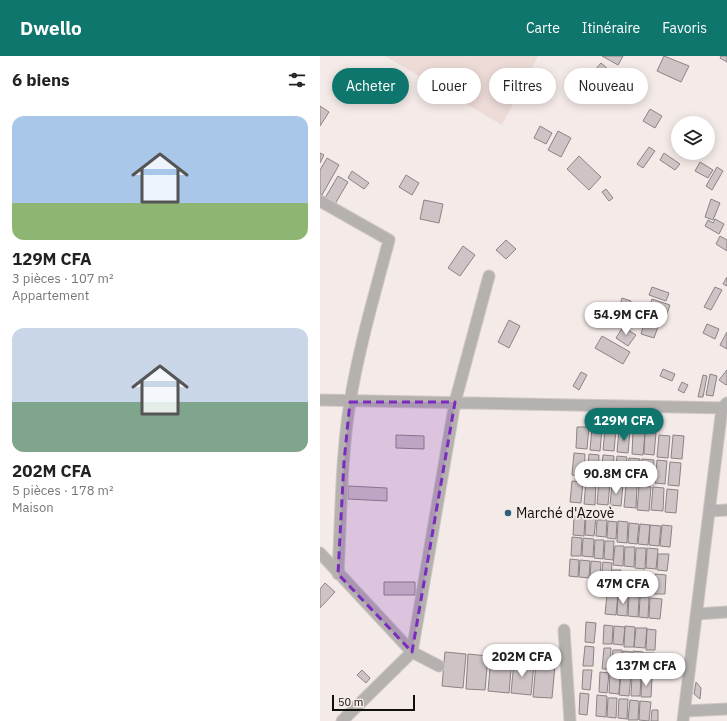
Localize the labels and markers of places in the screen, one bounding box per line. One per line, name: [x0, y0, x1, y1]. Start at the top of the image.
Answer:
pin: 54.9M CFA: [580, 302, 672, 336]
pin: 129M CFA: [583, 408, 665, 442]
pin: 90.8M CFA: [570, 461, 662, 495]
place label: Marché d'Azovè: [516, 504, 615, 522]
marker: Marché d'Azovè: [503, 508, 513, 518]
pin: 47M CFA: [586, 571, 660, 605]
pin: 202M CFA: [481, 644, 563, 678]
pin: 137M CFA: [605, 653, 687, 687]

